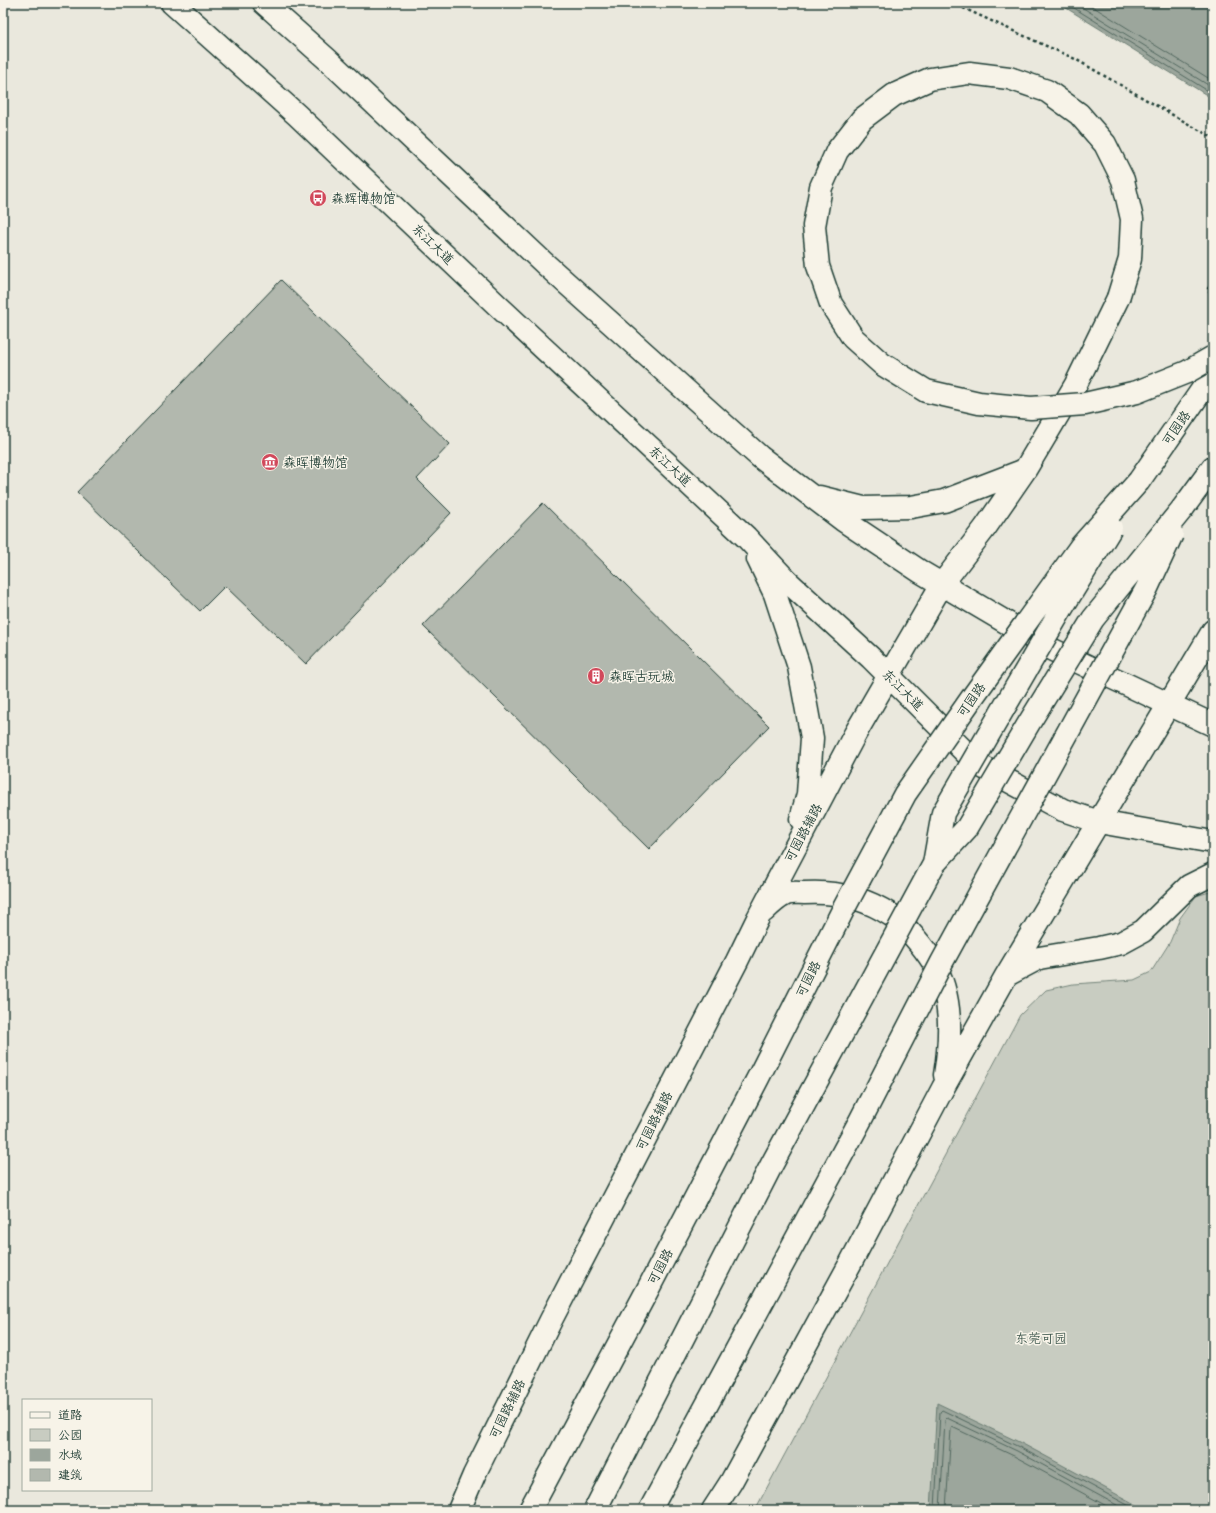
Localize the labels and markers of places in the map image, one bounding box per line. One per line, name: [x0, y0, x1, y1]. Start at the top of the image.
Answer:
place label: 森辉博物馆: [331, 187, 396, 210]
bus stop icon: 森辉博物馆: [308, 188, 328, 208]
place label: 森晖博物馆: [283, 451, 348, 474]
museum icon: 森晖博物馆: [260, 452, 280, 472]
place label: 森晖古玩城: [609, 665, 674, 688]
building icon: 森晖古玩城: [586, 666, 606, 686]

